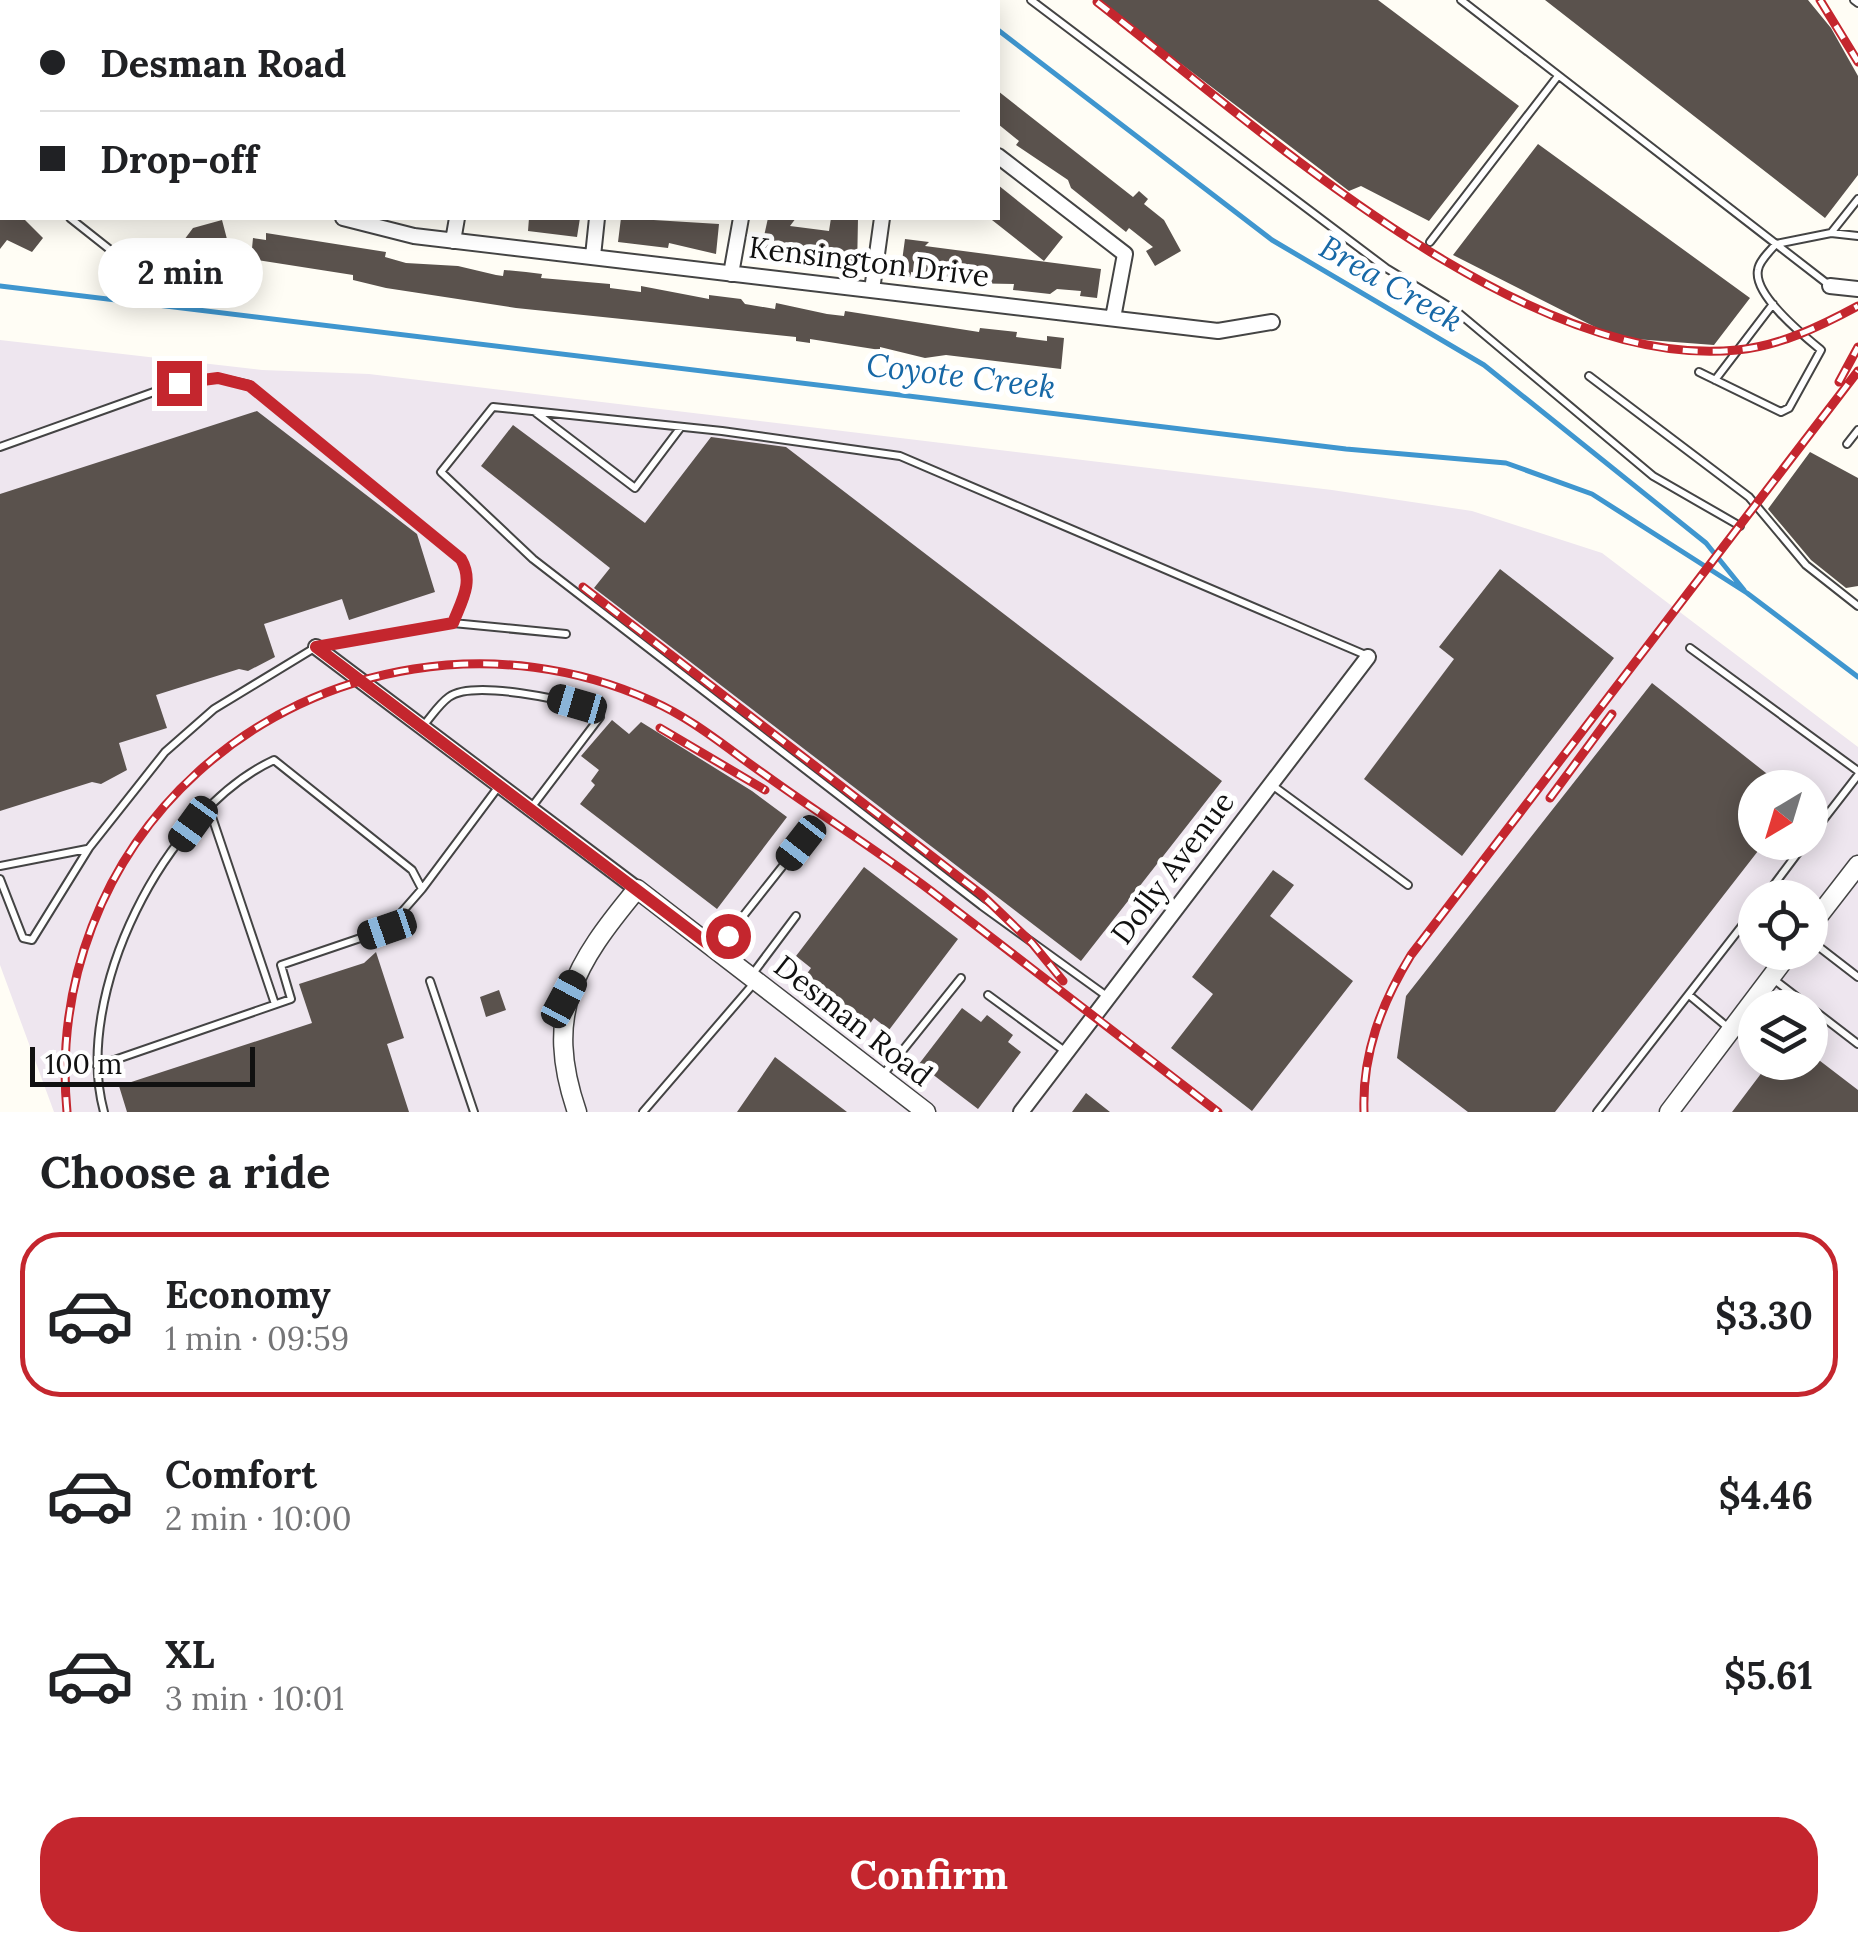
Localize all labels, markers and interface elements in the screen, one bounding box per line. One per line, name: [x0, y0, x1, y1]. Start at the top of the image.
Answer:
text: Desman Road: [100, 39, 346, 87]
text: Drop-off: [100, 135, 258, 183]
water label: Brea Creek: [1312, 226, 1470, 341]
street label: Kensington Drive: [747, 227, 991, 296]
callout: 2 min: [96, 238, 262, 308]
text: 2 min: [138, 252, 223, 293]
water label: Coyote Creek: [864, 344, 1058, 407]
route end: [157, 361, 202, 406]
car: [544, 681, 610, 727]
north arrow: [1738, 770, 1828, 860]
map controls: [1738, 770, 1828, 1080]
street label: Dolly Avenue: [1102, 783, 1243, 952]
car: [163, 791, 223, 857]
car: [771, 810, 831, 876]
button: locate: [1738, 880, 1828, 970]
car: [354, 905, 420, 953]
route start: [706, 914, 751, 959]
street label: Desman Road: [767, 947, 940, 1094]
car: [537, 965, 591, 1033]
button: layers: [1738, 990, 1828, 1080]
scale bar: [30, 1042, 255, 1086]
text: 100 m: [45, 1046, 122, 1082]
text: Choose a ride: [40, 1143, 330, 1200]
icon: car: [45, 1270, 135, 1360]
text: Economy: [165, 1270, 331, 1318]
text: $3.30: [1715, 1291, 1813, 1339]
text: 1 min · 09:59: [165, 1318, 349, 1359]
icon: car: [45, 1450, 135, 1540]
text: Comfort: [165, 1450, 317, 1498]
text: $4.46: [1718, 1471, 1813, 1519]
text: 2 min · 10:00: [165, 1498, 352, 1539]
icon: car: [45, 1630, 135, 1720]
text: XL: [165, 1630, 215, 1678]
text: $5.61: [1724, 1651, 1813, 1699]
text: 3 min · 10:01: [165, 1678, 344, 1719]
button: Confirm: [40, 1817, 1818, 1932]

